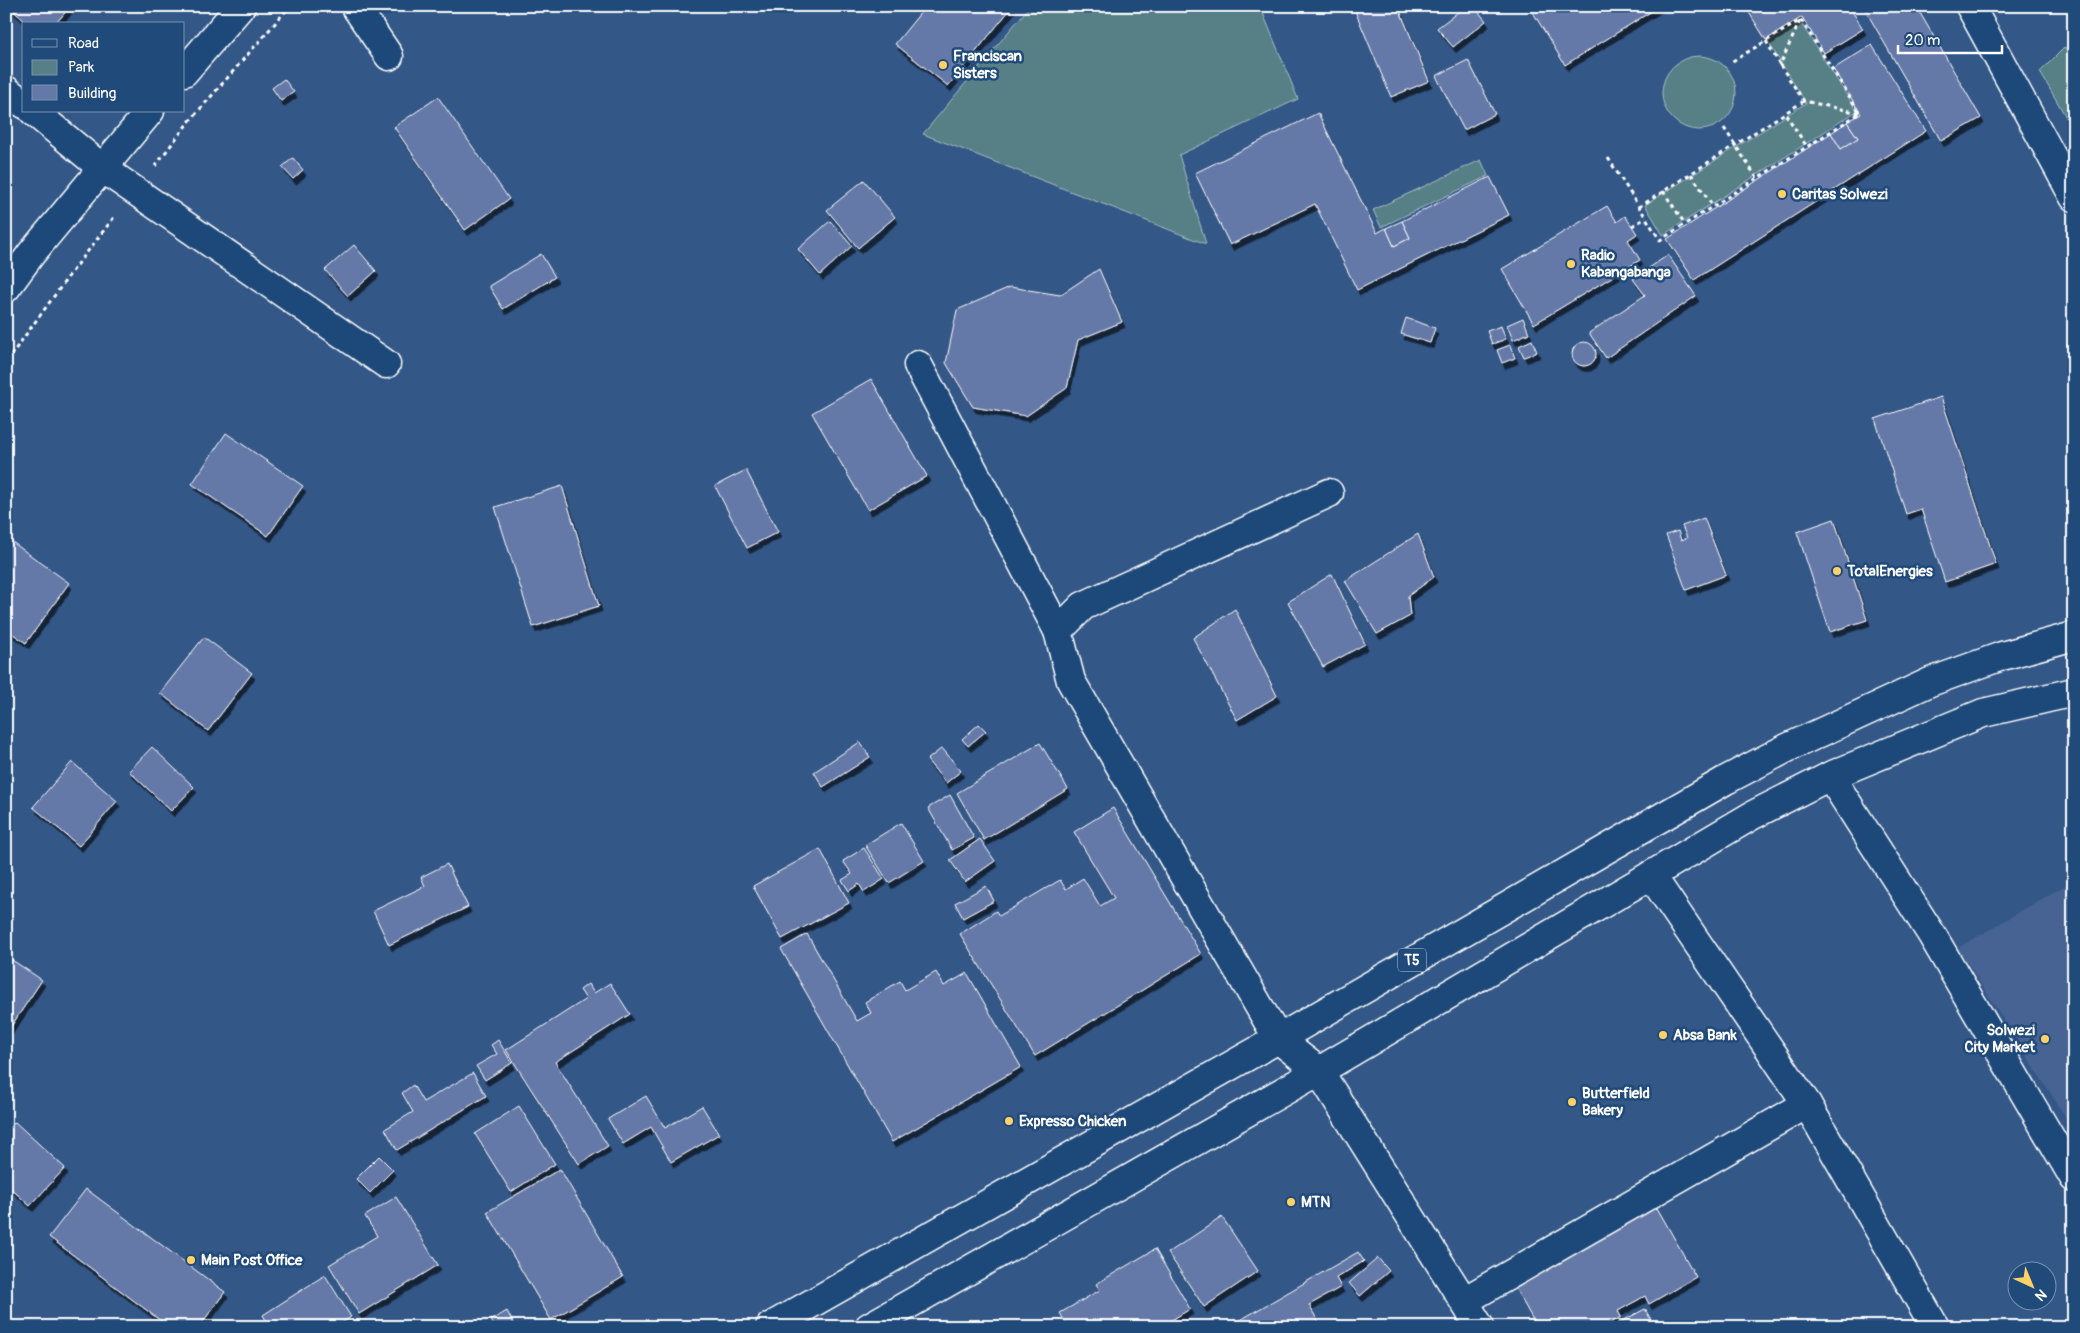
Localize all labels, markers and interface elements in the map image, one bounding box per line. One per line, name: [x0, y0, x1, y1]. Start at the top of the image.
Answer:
legend: [22, 22, 185, 112]
scale bar: [1898, 22, 2001, 54]
text: 20 m: [1905, 31, 1940, 50]
text: Road: [68, 34, 99, 53]
place label: Franciscan Sisters: [953, 47, 1023, 83]
text: Park: [68, 58, 95, 77]
marker: Franciscan Sisters: [937, 59, 949, 71]
text: Building: [68, 84, 116, 103]
place label: Caritas Solwezi: [1792, 185, 1888, 204]
marker: Caritas Solwezi: [1776, 188, 1788, 200]
place label: Radio Kabangabanga: [1581, 246, 1671, 282]
marker: Radio Kabangabanga: [1565, 258, 1577, 270]
place label: TotalEnergies: [1846, 562, 1933, 581]
marker: TotalEnergies: [1831, 565, 1843, 577]
road number: T5: [1398, 948, 1426, 972]
place label: Solwezi City Market: [1965, 1021, 2036, 1057]
place label: Absa Bank: [1673, 1026, 1738, 1045]
marker: Absa Bank: [1657, 1029, 1669, 1041]
marker: Solwezi City Market: [2039, 1033, 2051, 1045]
place label: Butterfield Bakery: [1582, 1084, 1650, 1120]
marker: Butterfield Bakery: [1566, 1096, 1578, 1108]
place label: Expresso Chicken: [1019, 1112, 1127, 1131]
marker: Expresso Chicken: [1003, 1115, 1015, 1127]
place label: MTN: [1301, 1193, 1330, 1212]
marker: MTN: [1285, 1196, 1297, 1208]
place label: Main Post Office: [201, 1251, 303, 1270]
marker: Main Post Office: [185, 1254, 197, 1266]
north arrow: [2008, 1260, 2058, 1310]
text: N: [2031, 1286, 2050, 1304]

